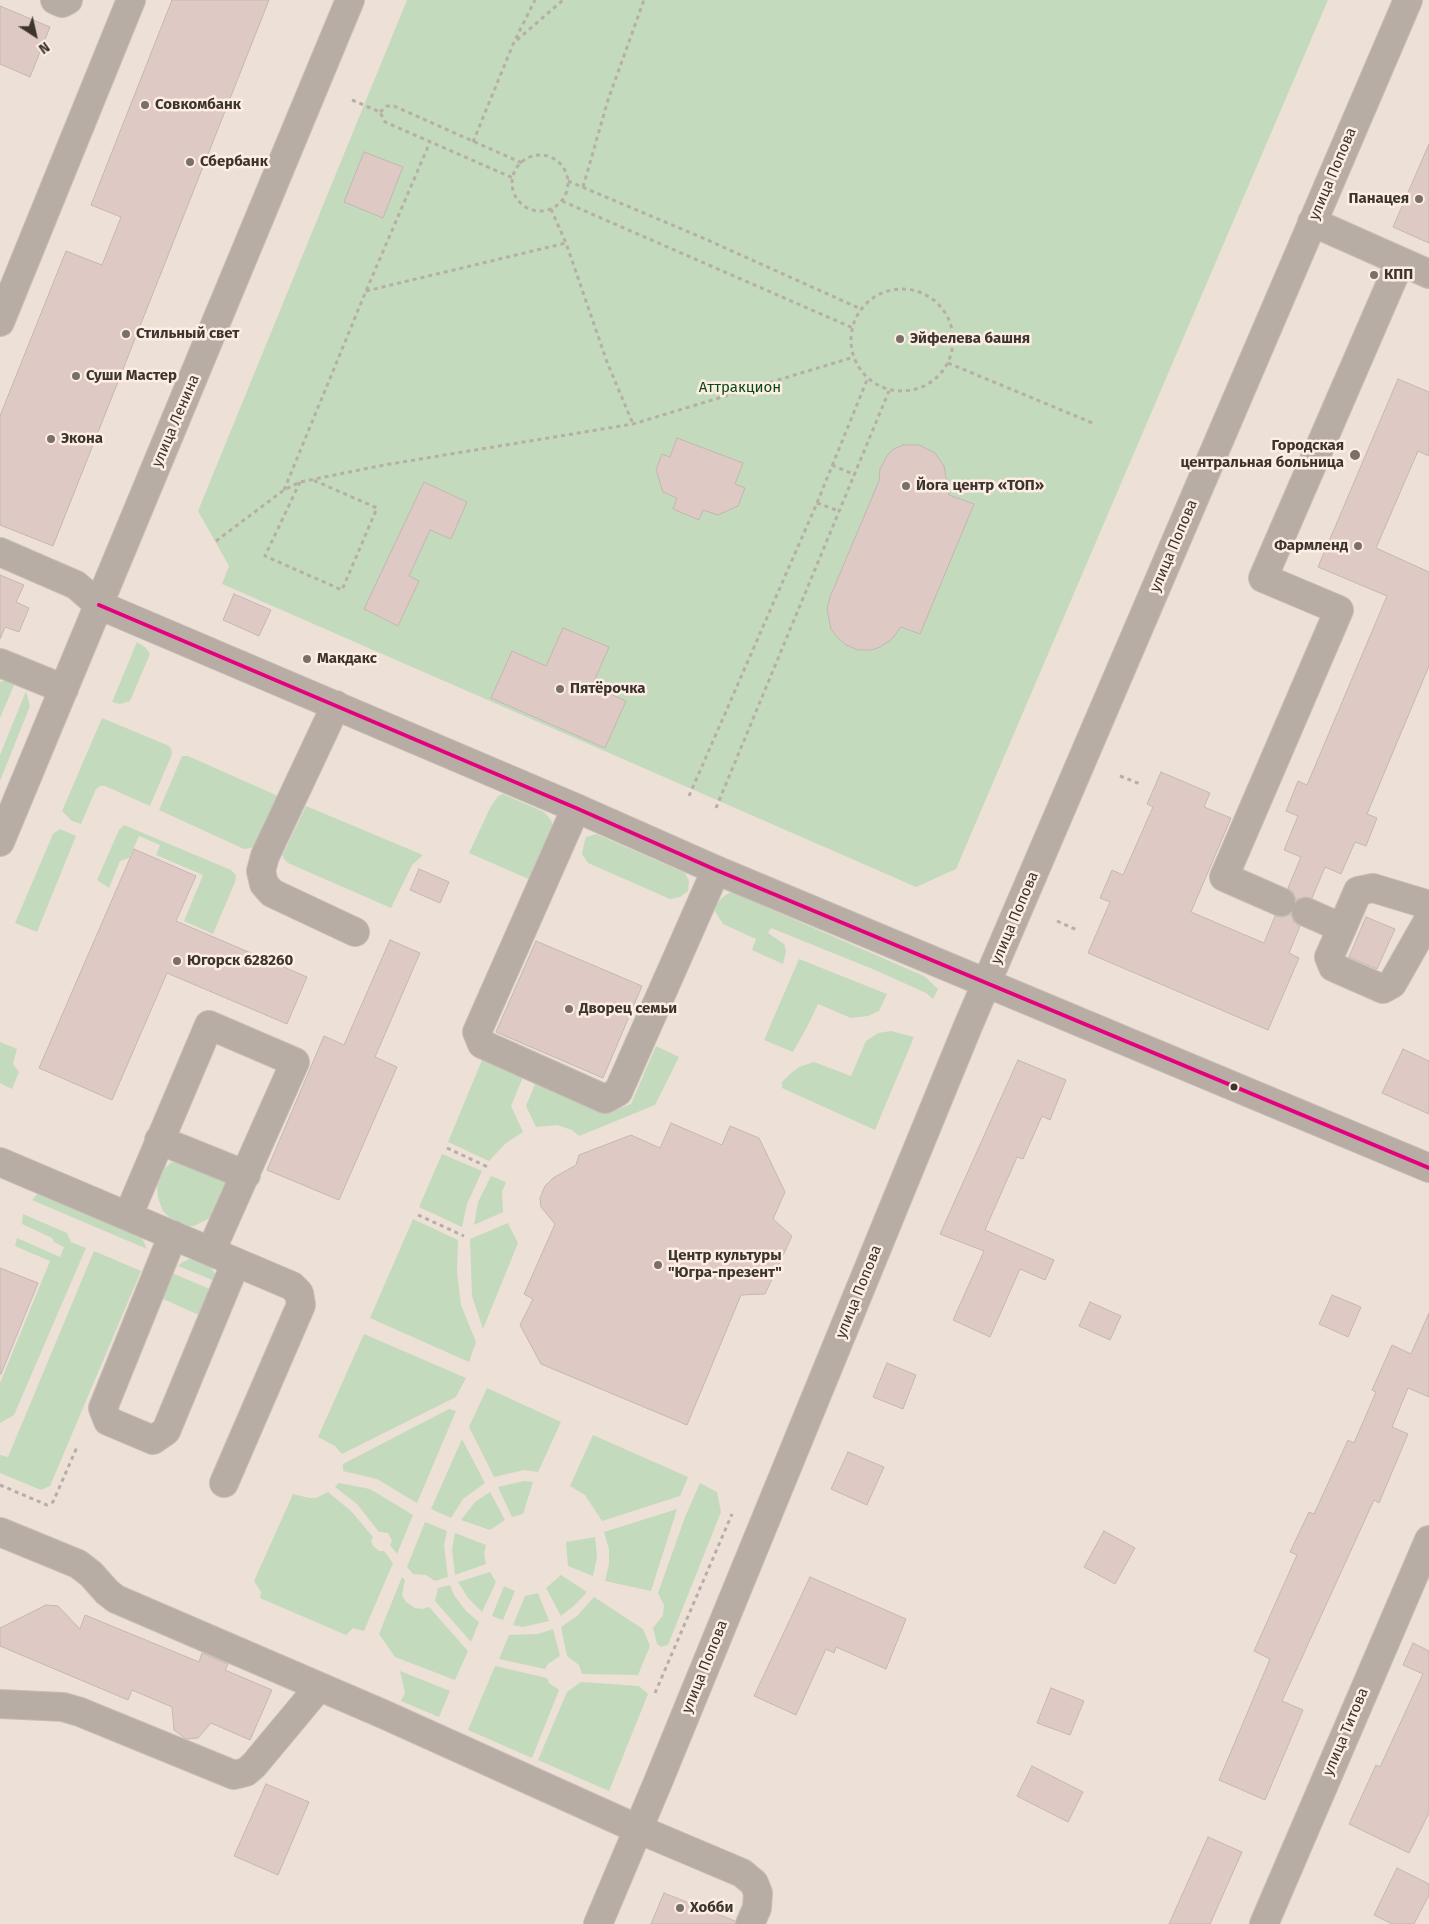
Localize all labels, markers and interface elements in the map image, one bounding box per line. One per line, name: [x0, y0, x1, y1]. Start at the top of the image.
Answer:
north arrow: [10, 10, 60, 60]
text: N: [35, 38, 53, 57]
place label: Совкомбанк: [155, 96, 241, 114]
marker: Совкомбанк: [139, 99, 151, 111]
street label: улица Попова: [1305, 125, 1361, 223]
place label: Сбербанк: [200, 153, 268, 171]
marker: Сбербанк: [184, 156, 196, 168]
place label: Панацея: [1349, 190, 1409, 208]
marker: Панацея: [1413, 193, 1425, 205]
place label: КПП: [1384, 266, 1413, 284]
marker: КПП: [1368, 269, 1380, 281]
place label: Стильный свет: [136, 325, 239, 343]
marker: Стильный свет: [120, 328, 132, 340]
place label: Эйфелева башня: [910, 330, 1030, 348]
marker: Эйфелева башня: [894, 333, 906, 345]
place label: Суши Мастер: [86, 367, 177, 385]
marker: Суши Мастер: [70, 370, 82, 382]
street label: улица Ленина: [148, 372, 204, 470]
park label: Аттракцион: [699, 379, 781, 397]
place label: Экона: [61, 430, 103, 448]
marker: Экона: [45, 433, 57, 445]
place label: Городская центральная больница: [1180, 437, 1344, 472]
marker: Городская центральная больница: [1348, 448, 1362, 462]
place label: Йога центр «ТОП»: [916, 477, 1044, 495]
marker: Йога центр «ТОП»: [900, 480, 912, 492]
street label: улица Попова: [1146, 497, 1202, 595]
place label: Фармленд: [1274, 537, 1348, 555]
marker: Фармленд: [1352, 540, 1364, 552]
place label: Макдакс: [317, 650, 377, 668]
marker: Макдакс: [301, 653, 313, 665]
place label: Пятёрочка: [570, 680, 645, 698]
marker: Пятёрочка: [554, 683, 566, 695]
street label: улица Попова: [987, 869, 1043, 967]
place label: Югорск 628260: [187, 952, 293, 970]
marker: Югорск 628260: [171, 955, 183, 967]
place label: Дворец семьи: [579, 1000, 677, 1018]
marker: Дворец семьи: [563, 1003, 575, 1015]
unlabelled marker: [1229, 1082, 1239, 1092]
street label: улица Попова: [832, 1243, 886, 1341]
place label: Центр культуры "Югра-презент": [668, 1247, 782, 1282]
marker: Центр культуры "Югра-презент": [652, 1259, 664, 1271]
street label: улица Попова: [678, 1618, 732, 1716]
street label: улица Титова: [1319, 1685, 1373, 1779]
place label: Хобби: [690, 1899, 733, 1917]
marker: Хобби: [674, 1902, 686, 1914]

